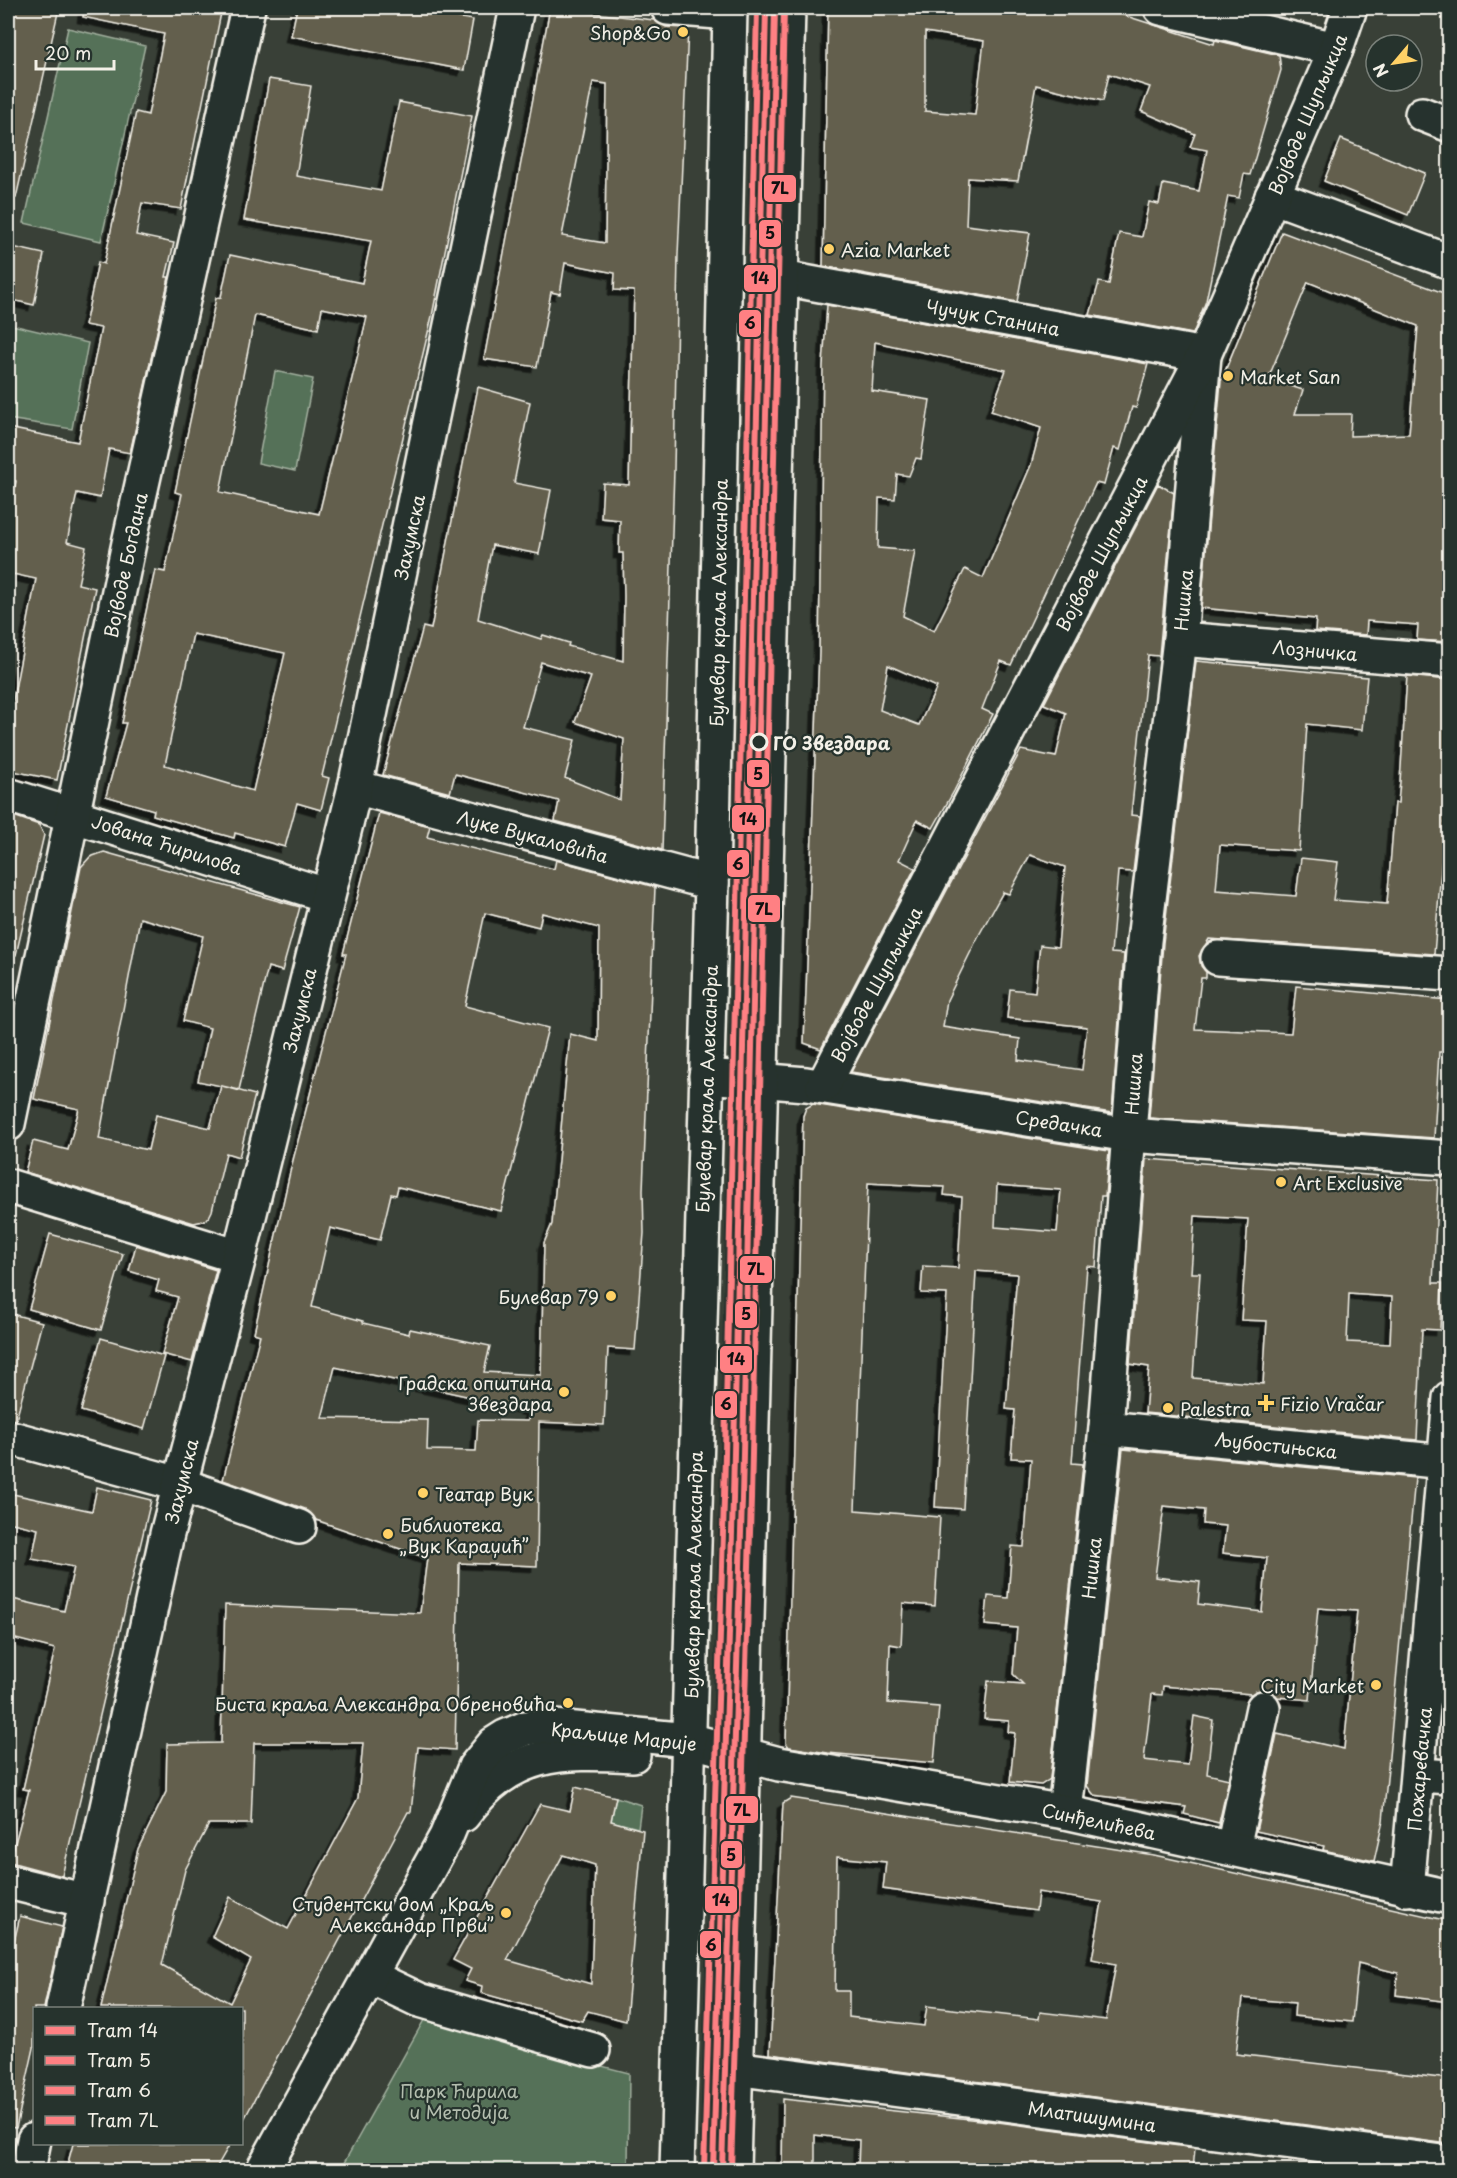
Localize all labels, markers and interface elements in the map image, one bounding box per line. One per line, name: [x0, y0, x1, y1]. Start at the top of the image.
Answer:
place label: Shop&Go: [590, 19, 671, 46]
marker: Shop&Go: [676, 25, 690, 39]
street label: Војводе Шупљикца: [1261, 29, 1353, 199]
scale bar: [36, 33, 114, 71]
north arrow: [1364, 33, 1424, 93]
text: 20 m: [45, 39, 91, 66]
text: N: [1366, 59, 1394, 82]
line badge: 7L: [763, 174, 797, 203]
text: 7L: [771, 175, 789, 199]
line badge: 5: [758, 219, 782, 248]
text: 5: [765, 220, 775, 244]
place label: Azia Market: [841, 236, 950, 263]
marker: Azia Market: [822, 242, 836, 256]
line badge: 14: [743, 264, 777, 293]
text: 14: [751, 265, 769, 289]
street label: Чучук Станина: [924, 292, 1063, 342]
line badge: 6: [738, 309, 762, 338]
text: 6: [744, 310, 756, 334]
place label: Market San: [1240, 363, 1341, 390]
marker: Market San: [1221, 369, 1235, 383]
street label: Војводе Шупљикца: [1048, 470, 1154, 636]
street label: Булевар краља Александра: [702, 478, 734, 727]
street label: Војводе Богдана: [96, 489, 154, 640]
street label: Захумска: [387, 491, 431, 582]
street label: Нишка: [1167, 567, 1199, 632]
street label: Лозничка: [1271, 633, 1359, 667]
place label: ГО Звездара: [773, 729, 891, 756]
marker: ГО Звездара: [750, 733, 768, 751]
line badge: 5: [746, 759, 770, 788]
text: 5: [753, 761, 763, 785]
street label: Луке Вукаловића: [455, 803, 612, 869]
line badge: 14: [731, 804, 765, 833]
text: 14: [739, 806, 757, 830]
street label: Јована Ћирилова: [88, 807, 247, 881]
line badge: 6: [726, 849, 750, 878]
text: 6: [732, 851, 744, 875]
line badge: 7L: [747, 894, 781, 923]
text: 7L: [755, 896, 773, 920]
street label: Војводе Шупљикца: [823, 901, 929, 1067]
street label: Захумска: [275, 964, 323, 1055]
street label: Булевар краља Александра: [688, 964, 724, 1213]
street label: Нишка: [1117, 1051, 1149, 1116]
street label: Средачка: [1014, 1103, 1105, 1143]
place label: Art Exclusive: [1293, 1169, 1403, 1196]
marker: Art Exclusive: [1274, 1175, 1288, 1189]
line badge: 7L: [739, 1255, 773, 1284]
text: 7L: [747, 1256, 765, 1280]
place label: Булевар 79: [498, 1283, 599, 1310]
marker: Булевар 79: [604, 1289, 618, 1303]
line badge: 5: [734, 1300, 758, 1329]
text: 5: [741, 1301, 751, 1325]
line badge: 14: [719, 1345, 753, 1374]
text: 14: [727, 1346, 745, 1370]
place label: Градска општина Звездара: [398, 1369, 553, 1417]
marker: Градска општина Звездара: [557, 1385, 571, 1399]
line badge: 6: [714, 1390, 738, 1419]
place label: Fizio Vračar: [1280, 1390, 1385, 1417]
text: 6: [720, 1391, 732, 1415]
marker: Fizio Vračar: [1257, 1394, 1275, 1412]
place label: Palestra: [1180, 1395, 1251, 1422]
marker: Palestra: [1161, 1401, 1175, 1415]
street label: Љубостињска: [1214, 1425, 1339, 1465]
street label: Захумска: [157, 1435, 205, 1526]
street label: Булевар краља Александра: [677, 1450, 709, 1699]
place label: Театар Вук: [435, 1480, 534, 1507]
marker: Театар Вук: [416, 1486, 430, 1500]
place label: Библиотека „Вук Караџић”: [400, 1511, 529, 1559]
marker: Библиотека „Вук Караџић”: [381, 1527, 395, 1541]
street label: Нишка: [1074, 1535, 1108, 1600]
place label: City Market: [1260, 1672, 1364, 1699]
marker: City Market: [1369, 1678, 1383, 1692]
place label: Биста краља Александра Обреновића: [215, 1690, 557, 1717]
marker: Биста краља Александра Обреновића: [561, 1696, 575, 1710]
street label: Пожаревачка: [1400, 1705, 1438, 1832]
street label: Краљице Марије: [550, 1715, 698, 1757]
line badge: 7L: [725, 1795, 759, 1824]
street label: Синђелићева: [1040, 1796, 1159, 1846]
text: 7L: [733, 1797, 751, 1821]
line badge: 5: [720, 1840, 743, 1869]
text: 5: [726, 1842, 736, 1866]
line badge: 14: [704, 1885, 738, 1914]
text: 14: [712, 1887, 730, 1911]
place label: Студентски дом „Краљ Александар Први”: [292, 1890, 494, 1938]
marker: Студентски дом „Краљ Александар Први”: [499, 1906, 513, 1920]
line badge: 6: [699, 1930, 722, 1959]
text: 6: [705, 1932, 717, 1956]
legend: [33, 2007, 243, 2145]
text: Tram 14: [87, 2016, 158, 2043]
text: Tram 5: [87, 2046, 151, 2073]
text: Tram 6: [87, 2076, 151, 2103]
park label: Парк Ћирила и Методија: [400, 2077, 519, 2125]
street label: Млатишумина: [1026, 2094, 1158, 2138]
text: Tram 7L: [87, 2106, 159, 2133]

